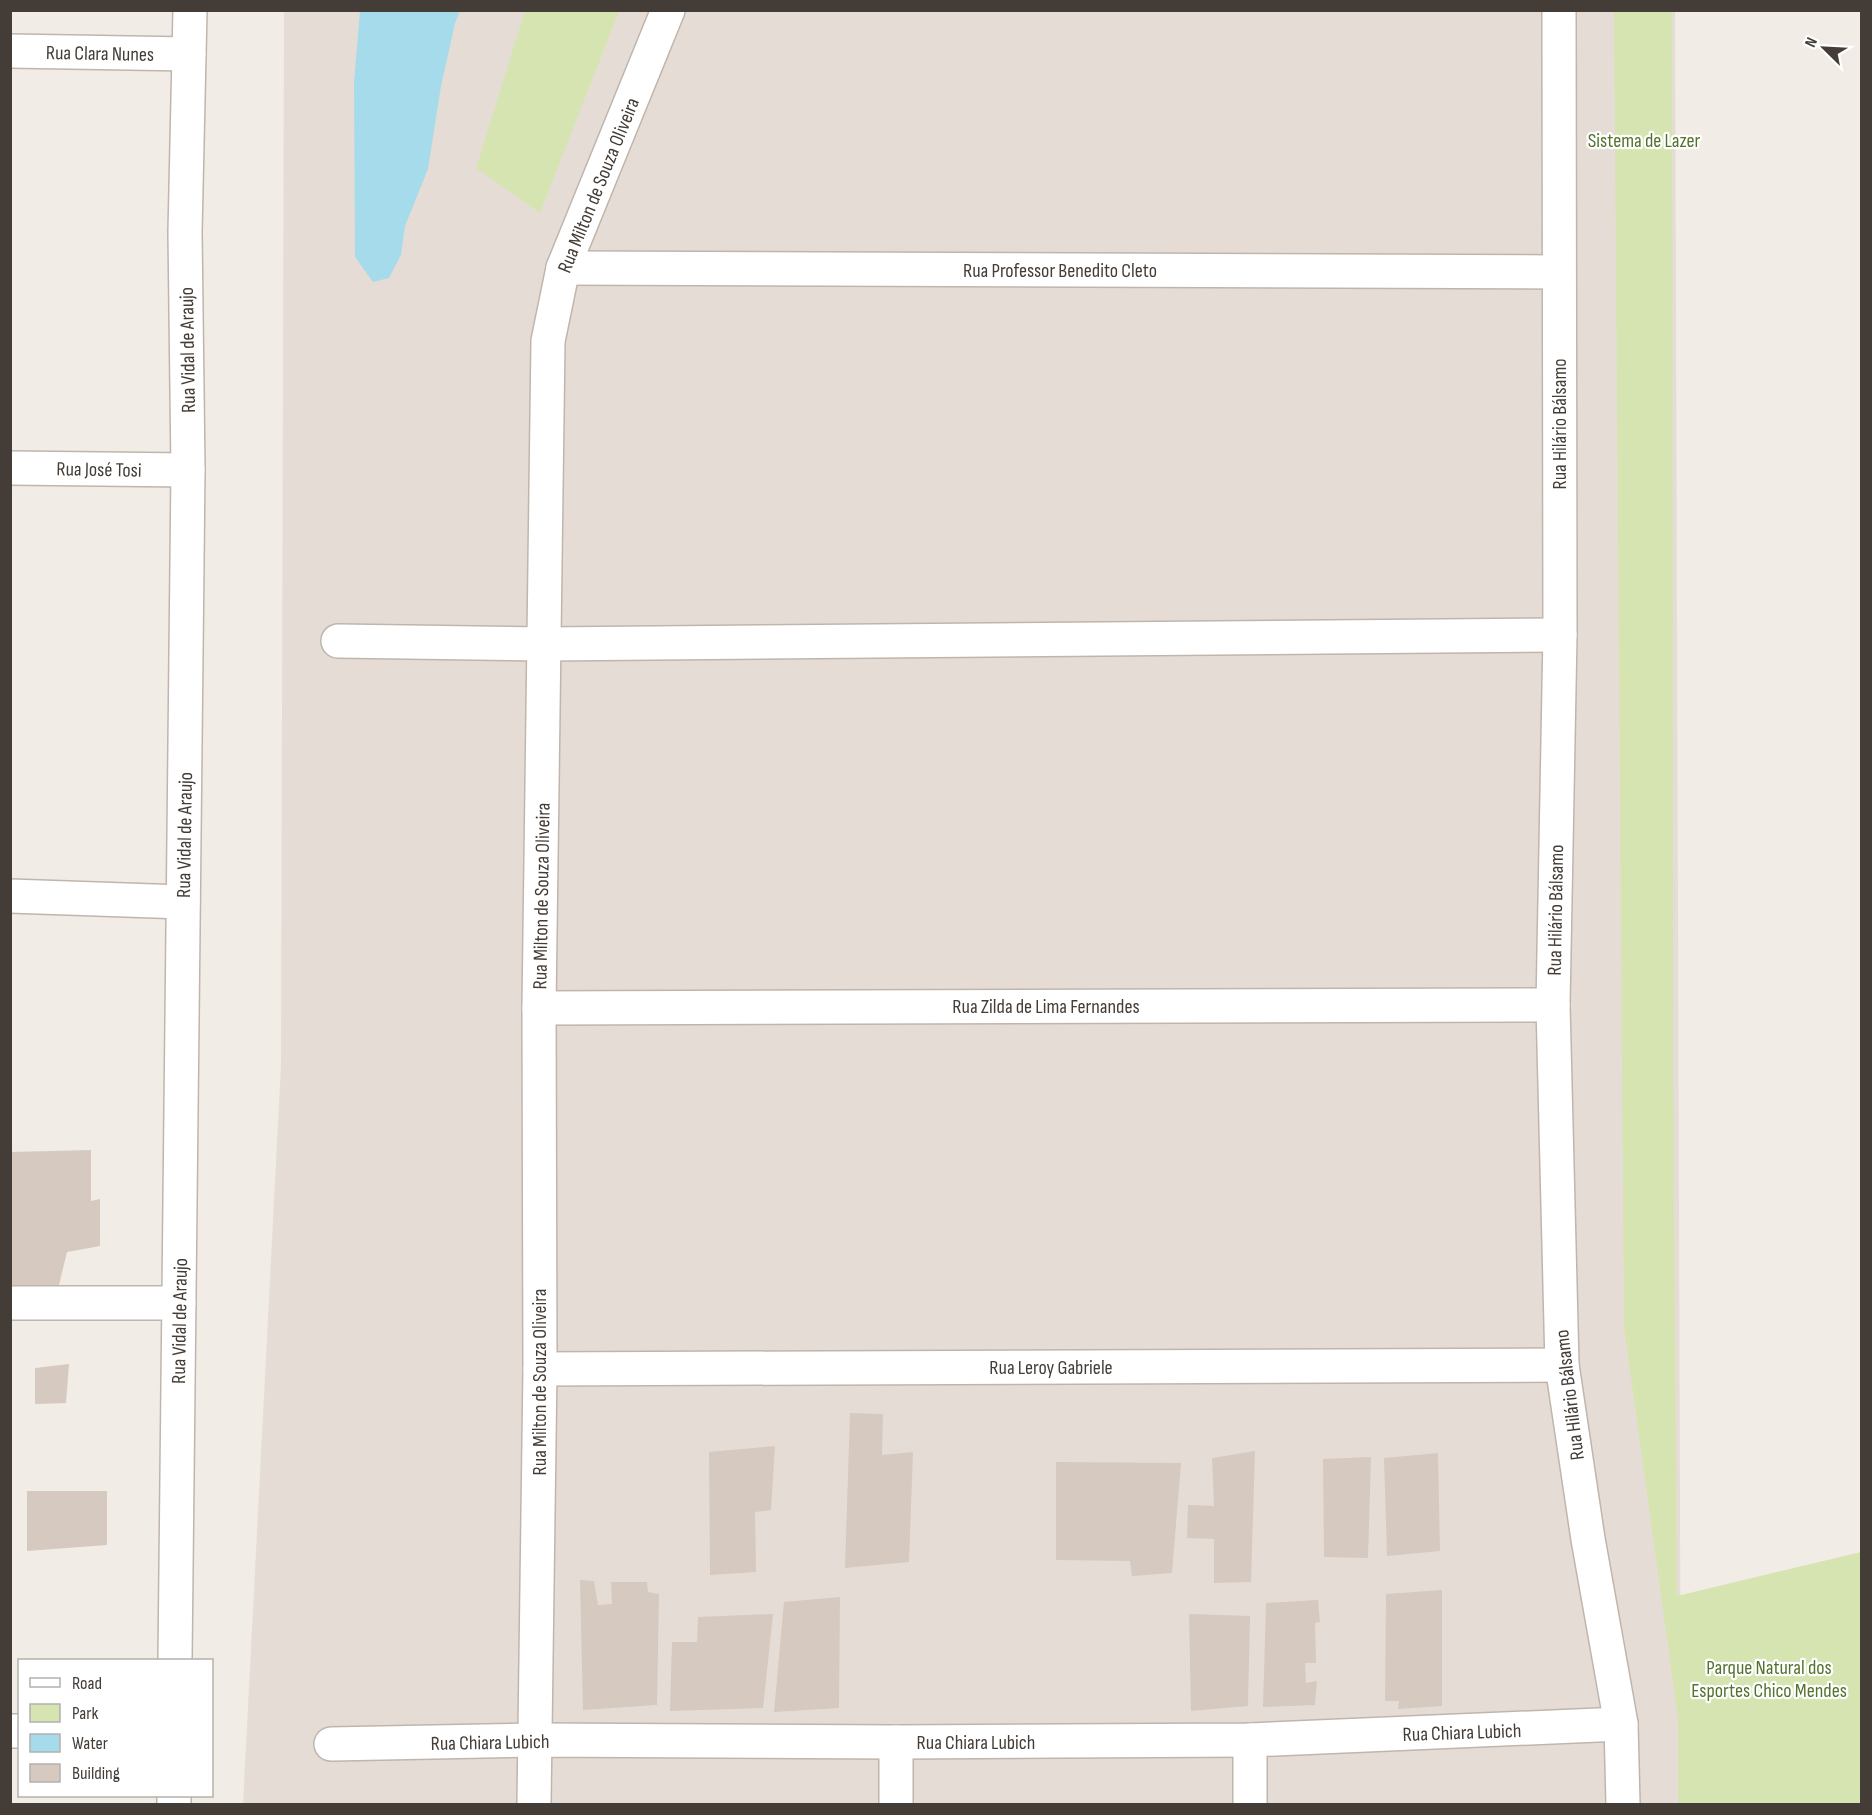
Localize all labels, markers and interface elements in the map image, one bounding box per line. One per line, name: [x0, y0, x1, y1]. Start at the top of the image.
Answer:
north arrow: [1794, 18, 1854, 78]
text: N: [1801, 35, 1822, 50]
street label: Rua Clara Nunes: [46, 41, 154, 67]
street label: Rua Milton de Souza Oliveira: [553, 94, 645, 276]
park label: Sistema de Lazer: [1588, 129, 1701, 153]
street label: Rua Professor Benedito Cleto: [963, 259, 1157, 283]
street label: Rua Vidal de Araujo: [175, 287, 201, 413]
street label: Rua Hilário Bálsamo: [1548, 358, 1572, 490]
street label: Rua José Tosi: [56, 457, 142, 483]
street label: Rua Vidal de Araujo: [172, 772, 198, 898]
street label: Rua Milton de Souza Oliveira: [528, 802, 556, 990]
street label: Rua Hilário Bálsamo: [1543, 844, 1569, 976]
street label: Rua Zilda de Lima Fernandes: [952, 995, 1140, 1019]
street label: Rua Vidal de Araujo: [167, 1258, 193, 1384]
street label: Rua Milton de Souza Oliveira: [528, 1289, 552, 1475]
street label: Rua Hilário Bálsamo: [1550, 1328, 1590, 1461]
street label: Rua Leroy Gabriele: [989, 1356, 1113, 1380]
park label: Parque Natural dos Esportes Chico Mendes: [1691, 1656, 1847, 1703]
legend: [18, 1659, 213, 1797]
text: Road: [72, 1673, 102, 1694]
text: Park: [72, 1703, 98, 1724]
street label: Rua Chiara Lubich: [1402, 1719, 1522, 1747]
street label: Rua Chiara Lubich: [430, 1730, 550, 1756]
street label: Rua Chiara Lubich: [917, 1731, 1035, 1755]
text: Water: [72, 1733, 108, 1754]
text: Building: [72, 1763, 120, 1784]

